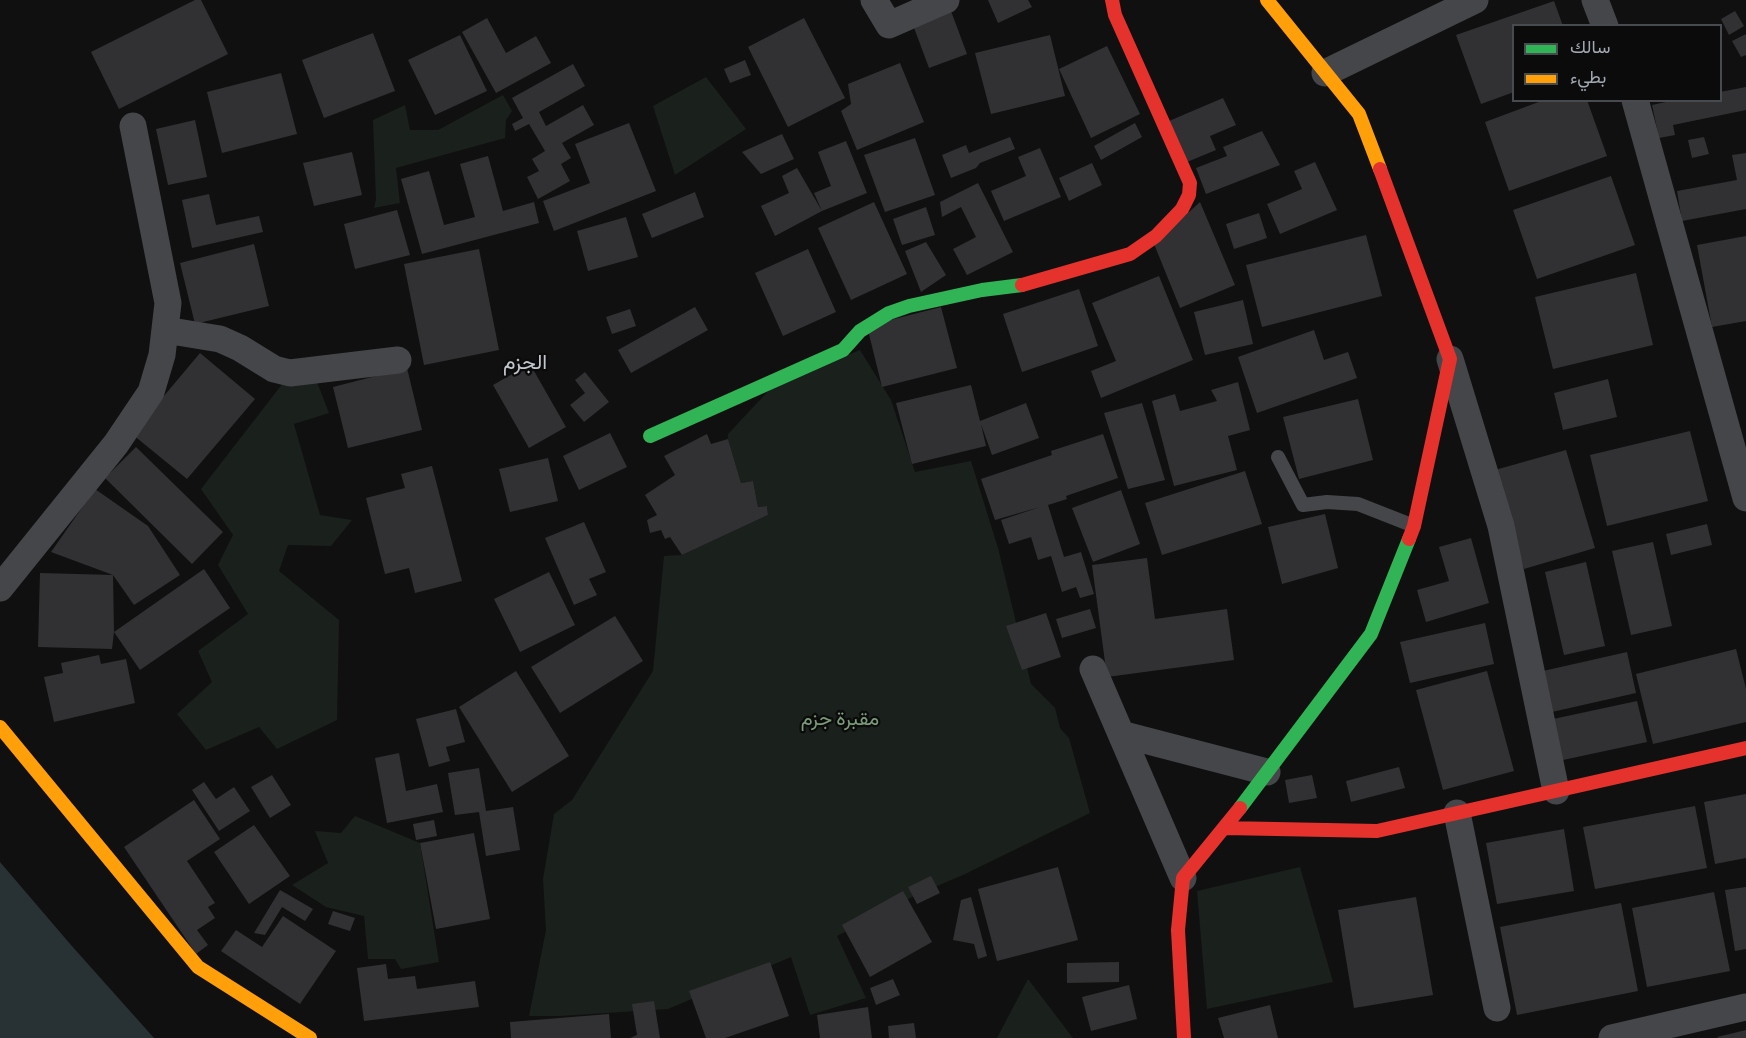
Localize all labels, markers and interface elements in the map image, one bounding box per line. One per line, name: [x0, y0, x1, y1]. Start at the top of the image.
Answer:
legend: [1512, 24, 1722, 102]
text: سالك: [1570, 35, 1610, 57]
text: بطيء: [1570, 65, 1606, 87]
district label: الجزم: [503, 349, 547, 375]
park label: مقبرة جزم: [801, 706, 879, 730]

